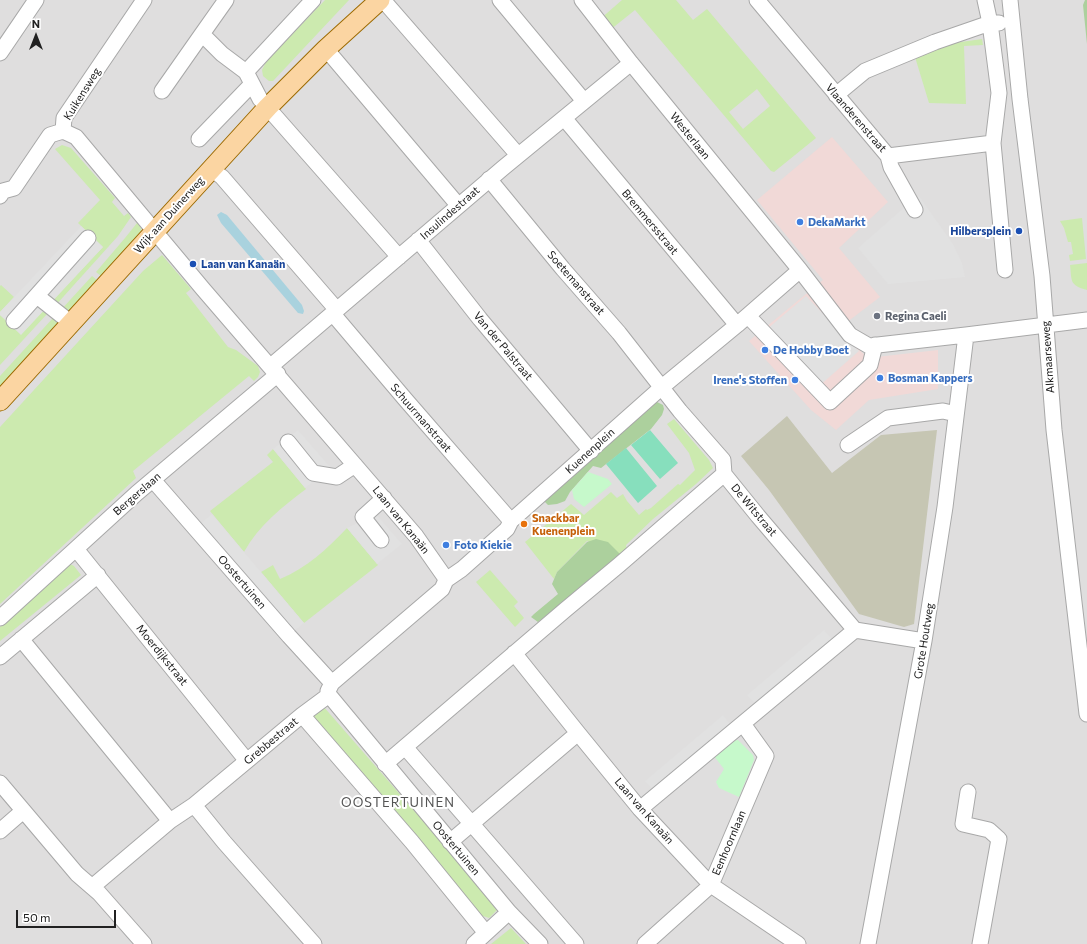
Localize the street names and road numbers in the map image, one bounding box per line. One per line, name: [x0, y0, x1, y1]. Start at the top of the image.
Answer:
street label: Kuikensweg: [61, 65, 103, 123]
street label: Vlaanderenstraat: [823, 81, 889, 155]
street label: Westerlaan: [667, 110, 713, 162]
street label: Wijk aan Duinerweg: [131, 174, 207, 256]
street label: Insulindestraat: [418, 184, 482, 242]
street label: Bremmersstraat: [619, 187, 681, 257]
street label: Soetemanstraat: [545, 248, 607, 318]
street label: Van der Palstraat: [471, 309, 535, 383]
street label: Alkmaarseweg: [1039, 320, 1057, 394]
street label: Schuurmanstraat: [388, 381, 454, 455]
street label: Kuenenplein: [563, 425, 617, 477]
street label: Bergerslaan: [110, 470, 164, 518]
street label: De Witstraat: [728, 481, 780, 539]
street label: Laan van Kanaän: [370, 484, 432, 556]
street label: Oostertuinen: [215, 552, 269, 612]
street label: Grote Houtweg: [911, 602, 937, 680]
street label: Moerdijkstraat: [133, 622, 191, 688]
street label: Grebbestraat: [241, 715, 301, 767]
street label: Laan van Kanaän: [612, 775, 676, 847]
street label: Eenhoornlaan: [709, 808, 749, 878]
street label: Oostertuinen: [429, 818, 483, 878]

